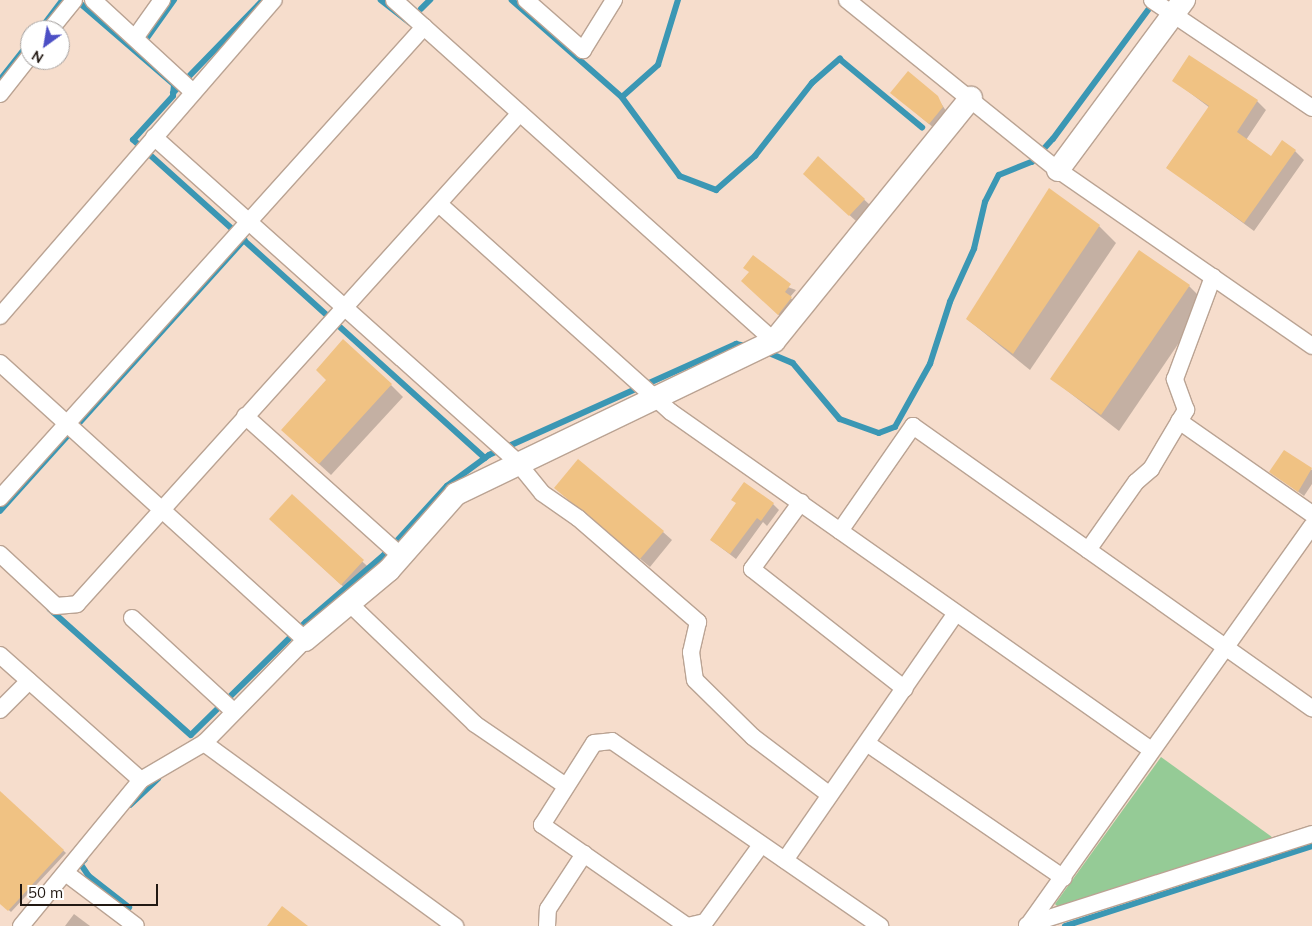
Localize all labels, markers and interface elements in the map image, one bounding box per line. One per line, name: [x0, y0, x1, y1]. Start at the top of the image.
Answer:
north arrow: [20, 20, 70, 70]
text: N: [28, 46, 47, 67]
scale bar: [22, 874, 160, 906]
text: 50 m: [28, 883, 63, 902]

